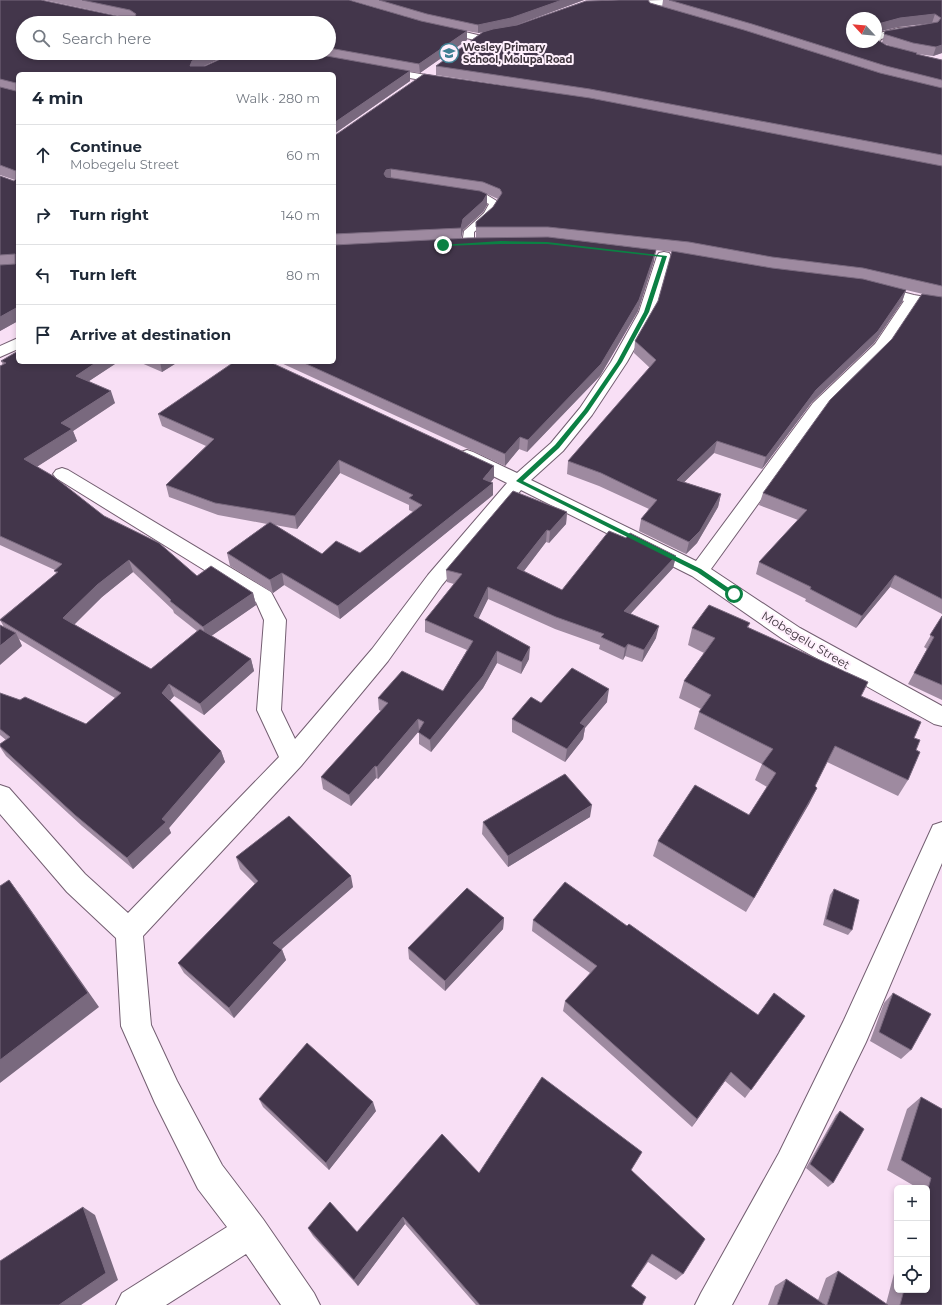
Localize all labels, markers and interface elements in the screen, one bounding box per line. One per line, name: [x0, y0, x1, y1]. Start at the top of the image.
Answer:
north arrow: [846, 12, 882, 48]
search box: [16, 16, 336, 60]
icon: search: [30, 27, 52, 49]
text: Search here: [62, 29, 151, 48]
place label: Wesley Primary School, Molupa Road: [463, 41, 573, 66]
school or university icon: Wesley Primary School, Molupa Road: [438, 42, 460, 64]
text: 4 min: [32, 88, 83, 108]
text: Walk · 280 m: [236, 90, 320, 106]
text: Continue: [70, 137, 142, 156]
icon: ahead: [32, 144, 54, 166]
text: 60 m: [286, 147, 320, 163]
text: Mobegelu Street: [70, 156, 179, 172]
icon: right: [32, 204, 54, 226]
text: Turn right: [70, 205, 149, 224]
text: 140 m: [281, 207, 320, 223]
route end: [434, 236, 452, 254]
icon: left: [32, 264, 54, 286]
text: Turn left: [70, 265, 137, 284]
text: 80 m: [286, 267, 320, 283]
icon: arrive: [32, 324, 54, 346]
text: Arrive at destination: [70, 325, 231, 344]
route start: [725, 585, 743, 603]
street label: Mobegelu Street: [759, 608, 853, 672]
map controls: [894, 1185, 930, 1293]
button: +: [894, 1185, 930, 1221]
button: −: [894, 1221, 930, 1257]
button: locate: [894, 1257, 930, 1293]

